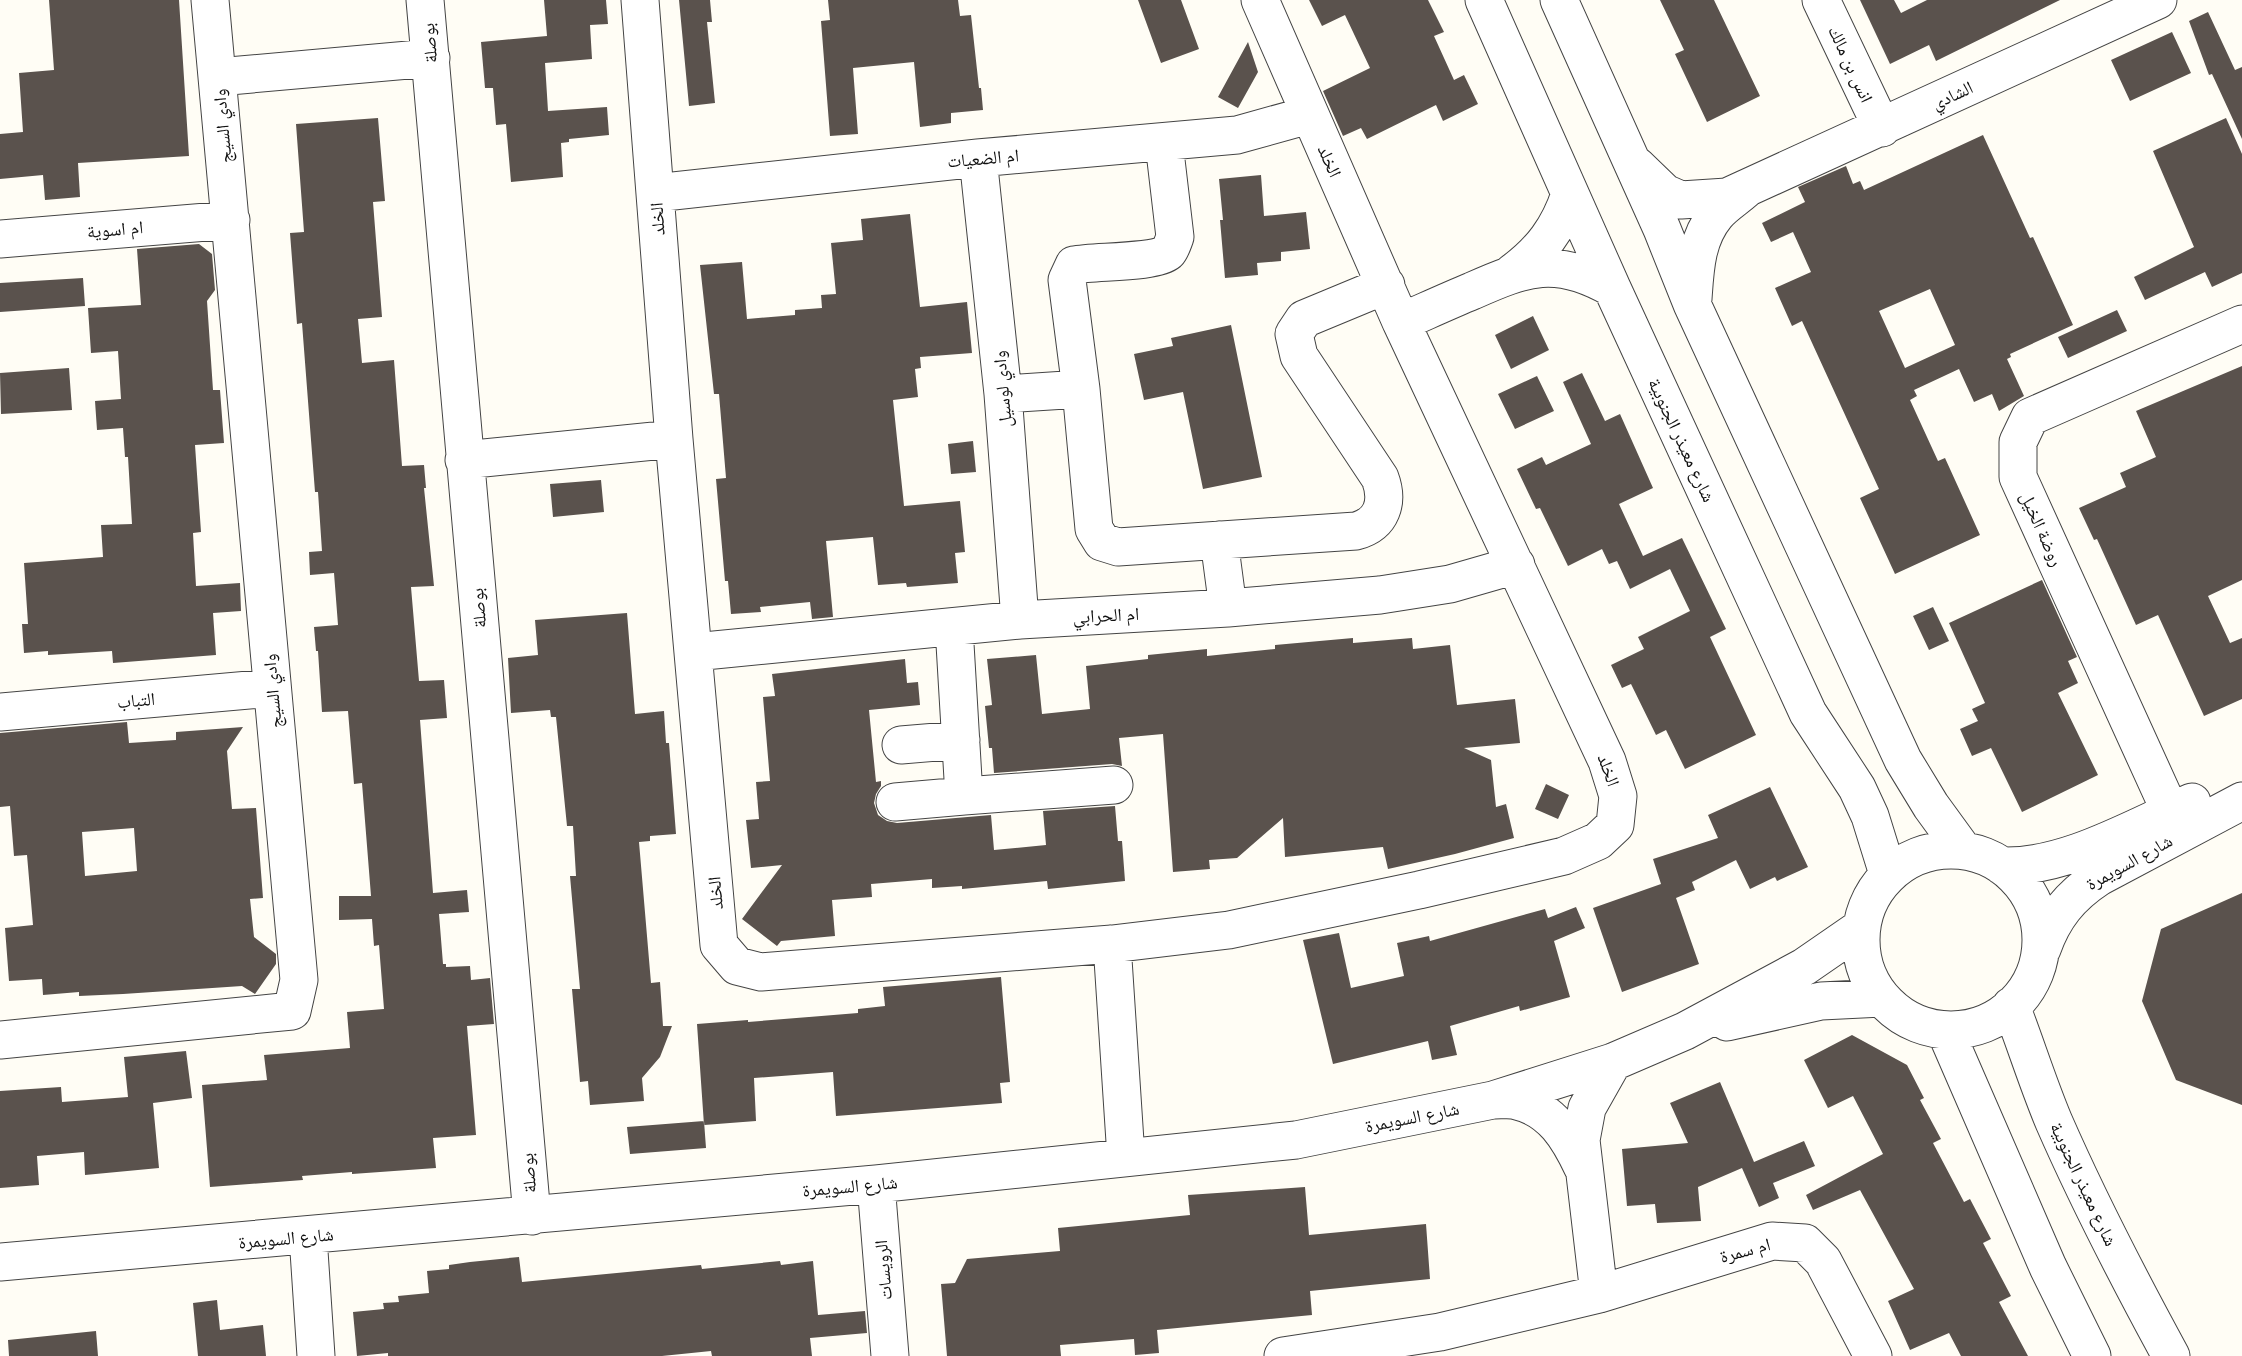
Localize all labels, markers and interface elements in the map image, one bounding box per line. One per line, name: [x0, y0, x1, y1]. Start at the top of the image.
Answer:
street label: بوصلة: [417, 22, 442, 64]
street label: انس بن مالك: [1823, 22, 1878, 106]
street label: الشادي: [1928, 76, 1978, 118]
street label: وادي السيج: [208, 88, 240, 164]
street label: الخلد: [1314, 142, 1346, 180]
street label: ام الضعيات: [946, 144, 1020, 174]
street label: الخلد: [645, 202, 669, 236]
street label: ام اسوية: [86, 216, 144, 244]
street label: وادي لوسيل: [988, 349, 1020, 428]
street label: شارع معيذر الجنوبية: [1643, 375, 1720, 506]
street label: روضة الخيل: [2015, 488, 2068, 570]
street label: بوصلة: [466, 587, 491, 629]
street label: ام الحرابي: [1072, 603, 1140, 632]
street label: وادي السيج: [258, 653, 290, 729]
street label: التباب: [116, 688, 156, 713]
street label: الخلد: [1593, 751, 1625, 789]
street label: شارع السويمرة: [2082, 830, 2176, 895]
street label: الخلد: [703, 876, 727, 910]
street label: شارع السويمرة: [1363, 1098, 1461, 1137]
street label: شارع معيذر الجنوبية: [2045, 1119, 2122, 1250]
street label: بوصلة: [516, 1152, 541, 1194]
street label: شارع السويمرة: [802, 1171, 899, 1202]
street label: شارع السويمرة: [238, 1223, 335, 1254]
street label: ام سمرة: [1717, 1233, 1773, 1269]
street label: الرويسات: [870, 1239, 896, 1301]

